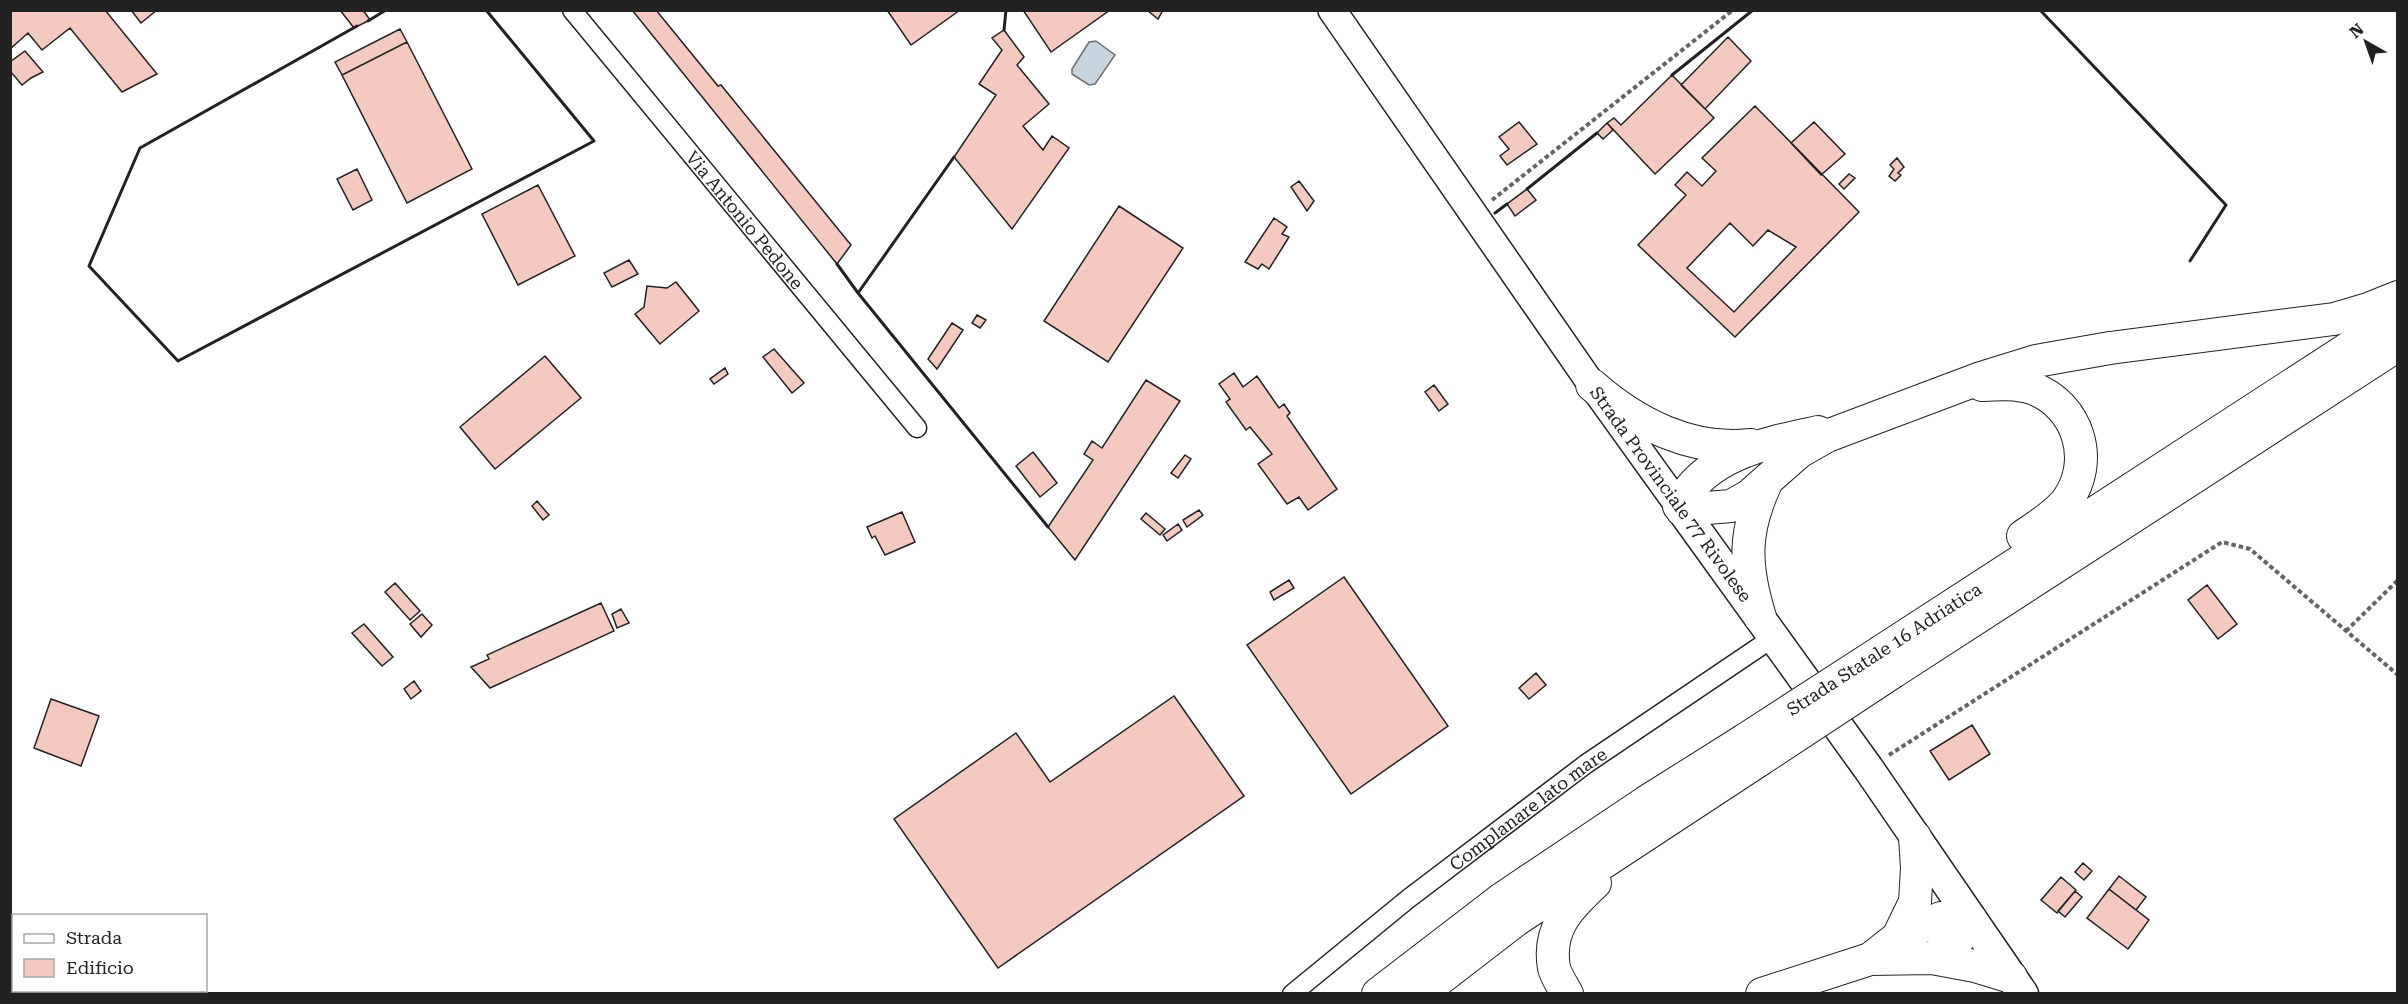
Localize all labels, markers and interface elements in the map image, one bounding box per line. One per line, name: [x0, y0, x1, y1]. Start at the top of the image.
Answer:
north arrow: [2336, 12, 2396, 72]
text: N: [2346, 20, 2368, 42]
street label: Via Antonio Pedone: [682, 146, 808, 293]
street label: Strada Provinciale 77 Rivolese: [1586, 382, 1756, 606]
street label: Strada Statale 16 Adriatica: [1783, 578, 1986, 720]
street label: Complanare lato mare: [1445, 743, 1610, 874]
legend: [12, 914, 207, 992]
text: Strada: [66, 927, 122, 948]
text: Edificio: [66, 957, 134, 978]

